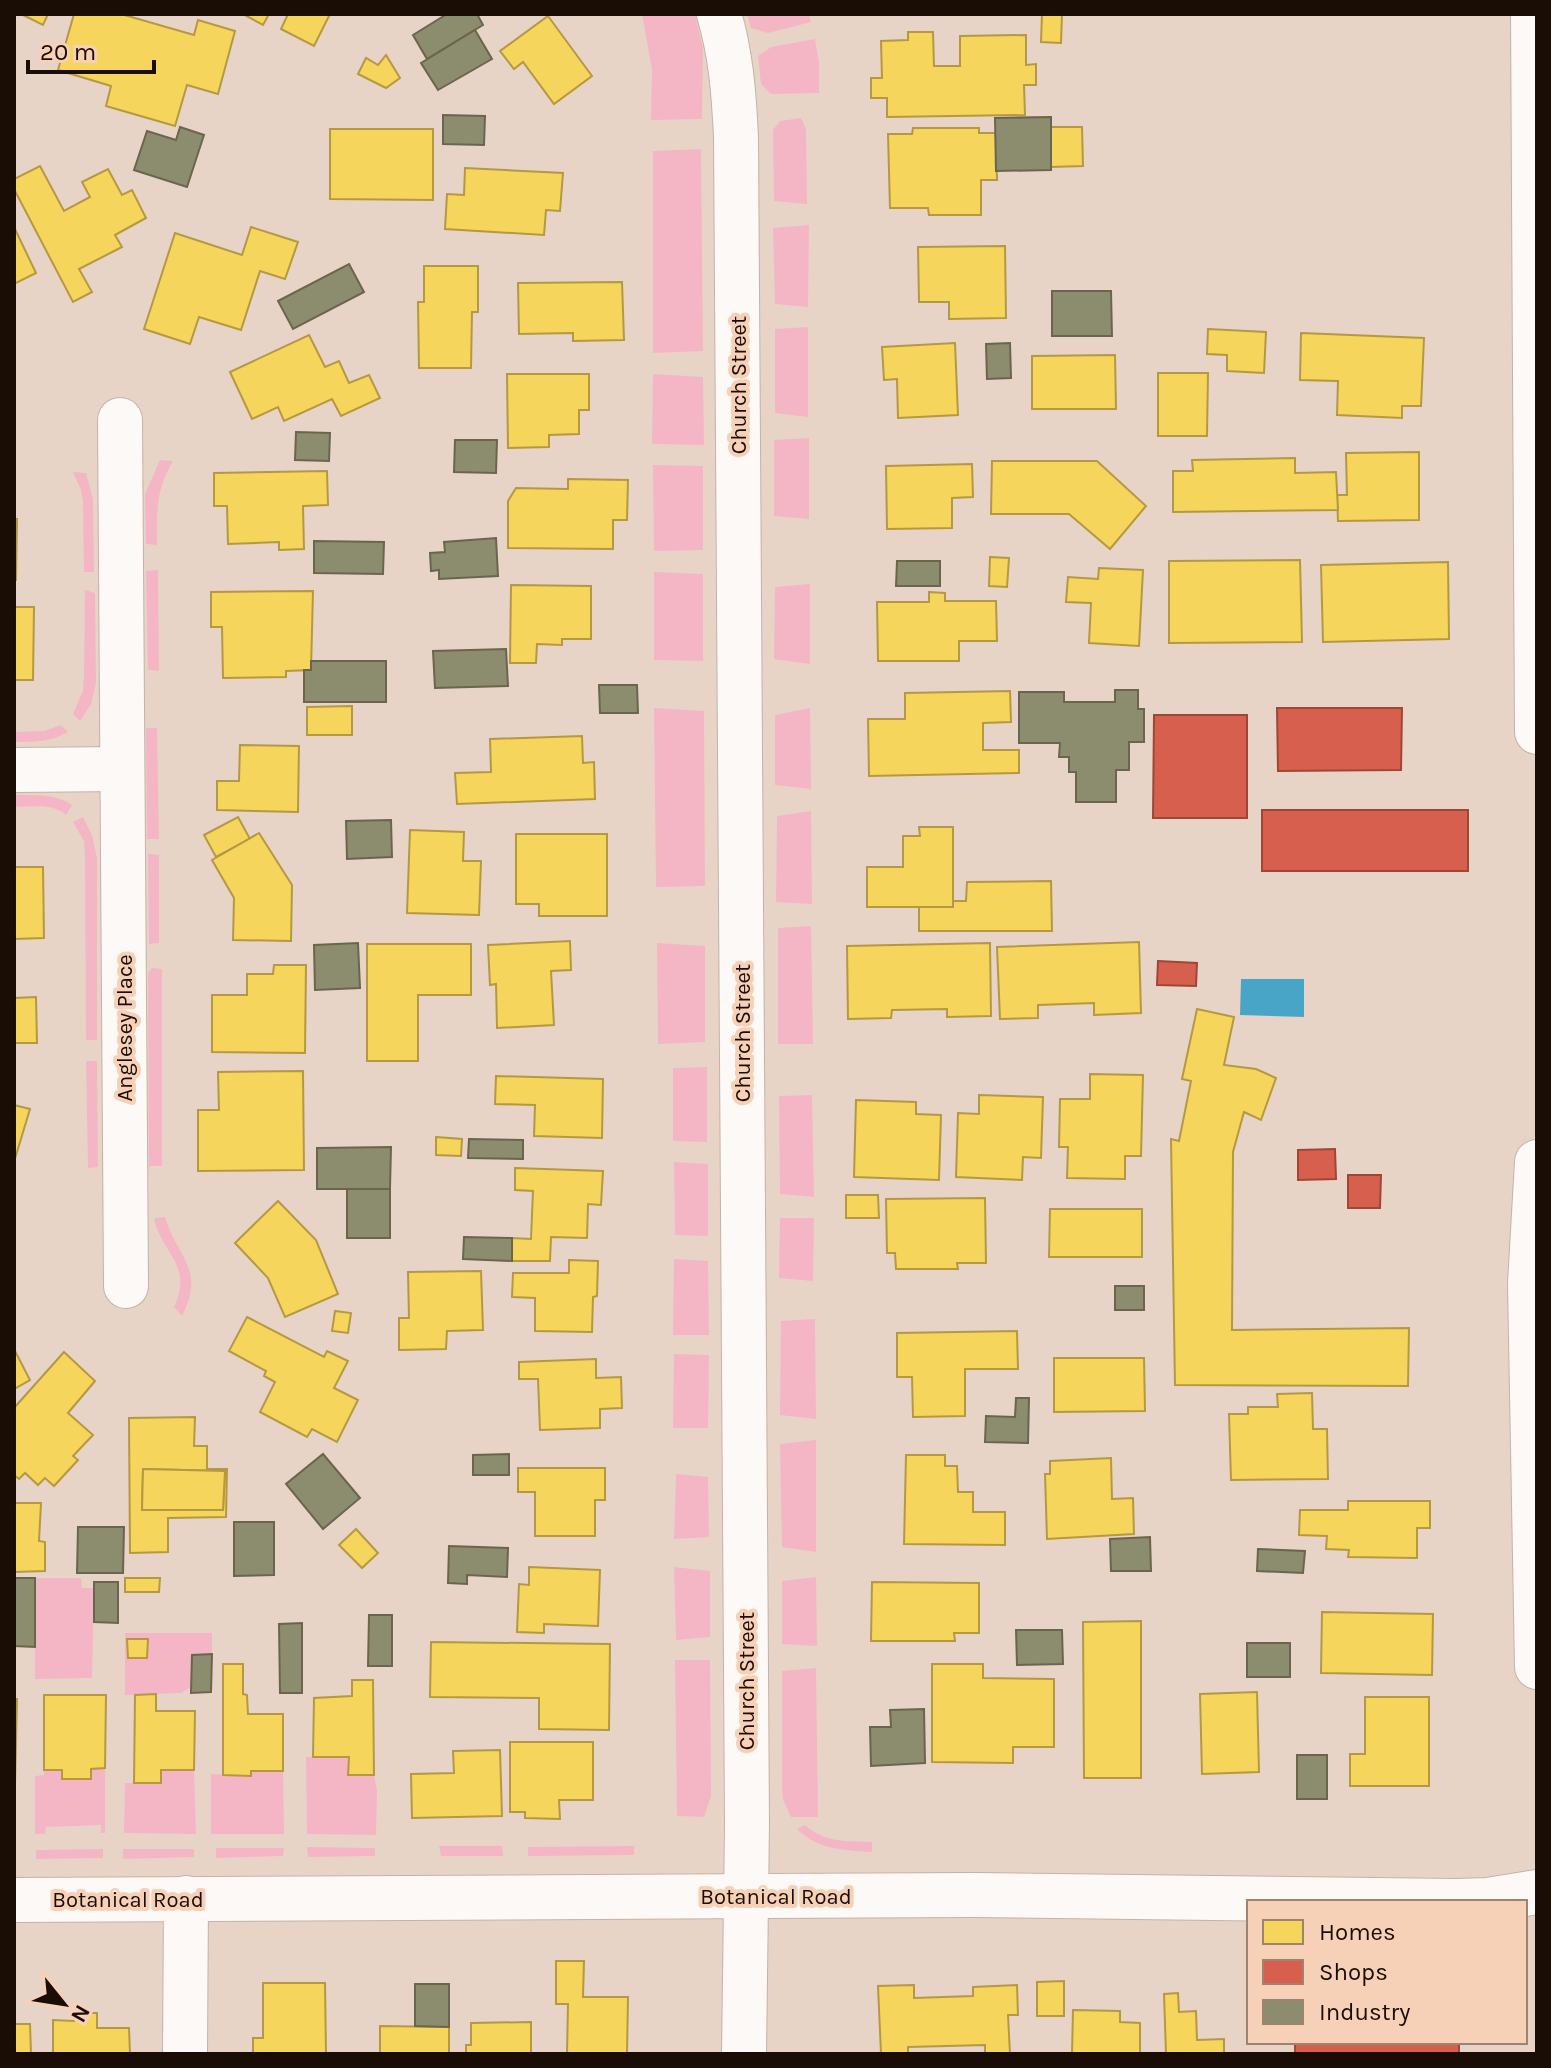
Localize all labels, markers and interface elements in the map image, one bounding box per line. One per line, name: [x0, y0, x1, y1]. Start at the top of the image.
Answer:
scale bar: [28, 24, 154, 74]
text: 20 m: [40, 38, 96, 66]
street label: Church Street: [726, 316, 752, 454]
street label: Anglesey Place: [112, 954, 138, 1102]
street label: Church Street: [730, 964, 756, 1102]
street label: Church Street: [734, 1612, 760, 1750]
street label: Botanical Road: [700, 1884, 852, 1910]
street label: Botanical Road: [52, 1887, 204, 1913]
legend: [1247, 1900, 1527, 2044]
text: Homes: [1319, 1918, 1396, 1946]
text: Shops: [1319, 1958, 1388, 1986]
north arrow: [24, 1964, 104, 2044]
text: Industry: [1319, 1998, 1410, 2026]
text: N: [65, 2000, 96, 2027]

